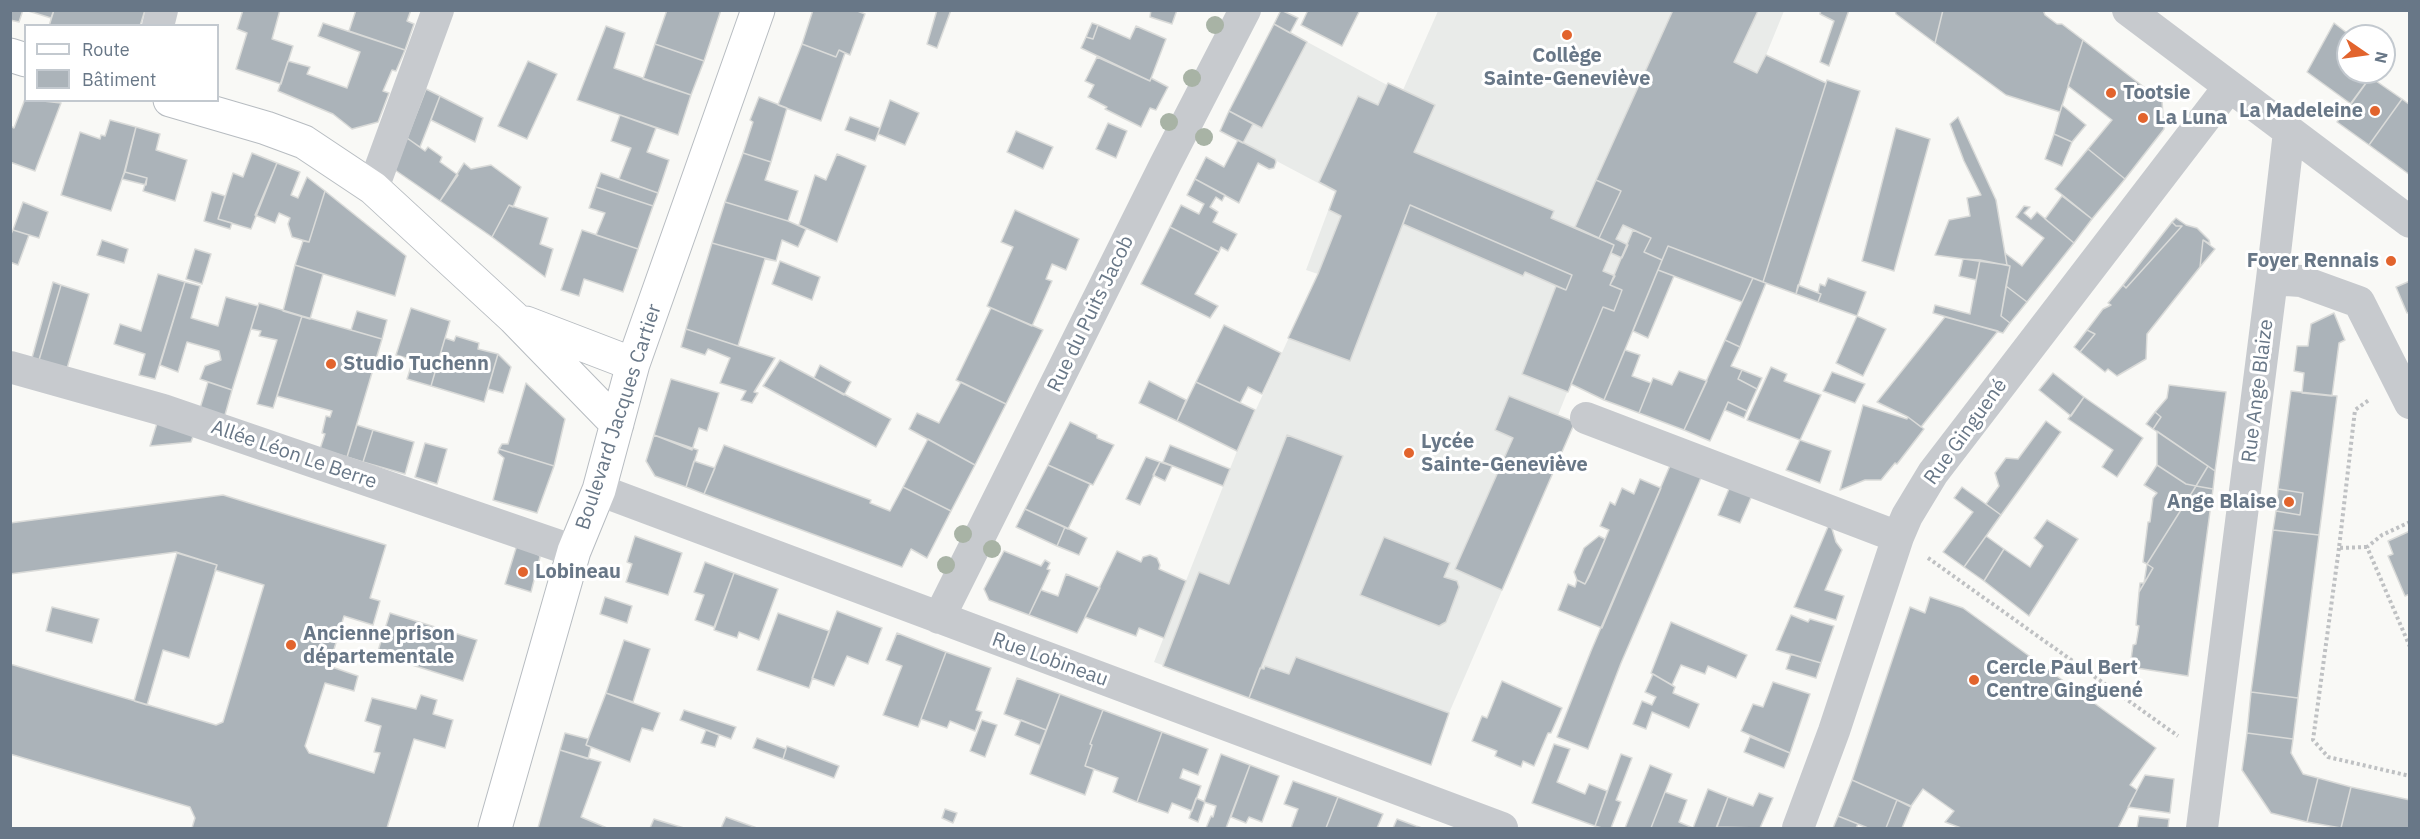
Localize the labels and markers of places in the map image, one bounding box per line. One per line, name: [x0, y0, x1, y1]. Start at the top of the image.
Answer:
marker: Collège Sainte-Geneviève: [1560, 28, 1574, 42]
place label: Collège Sainte-Geneviève: [1484, 44, 1650, 91]
place label: Tootsie: [2123, 81, 2191, 105]
marker: Tootsie: [2104, 86, 2118, 100]
place label: La Madeleine: [2239, 99, 2363, 123]
marker: La Madeleine: [2368, 104, 2382, 118]
place label: La Luna: [2155, 106, 2227, 130]
marker: La Luna: [2136, 111, 2150, 125]
place label: Foyer Rennais: [2247, 249, 2379, 273]
marker: Foyer Rennais: [2384, 254, 2398, 268]
place label: Studio Tuchenn: [343, 352, 489, 376]
marker: Studio Tuchenn: [324, 357, 338, 371]
place label: Lycée Sainte-Geneviève: [1421, 430, 1588, 477]
marker: Lycée Sainte-Geneviève: [1402, 446, 1416, 460]
place label: Ange Blaise: [2167, 490, 2277, 514]
marker: Ange Blaise: [2282, 495, 2296, 509]
place label: Lobineau: [535, 560, 621, 584]
marker: Lobineau: [516, 565, 530, 579]
place label: Ancienne prison départementale: [303, 622, 455, 669]
marker: Ancienne prison départementale: [284, 638, 298, 652]
place label: Cercle Paul Bert Centre Ginguené: [1986, 656, 2143, 703]
marker: Cercle Paul Bert Centre Ginguené: [1967, 673, 1981, 687]

